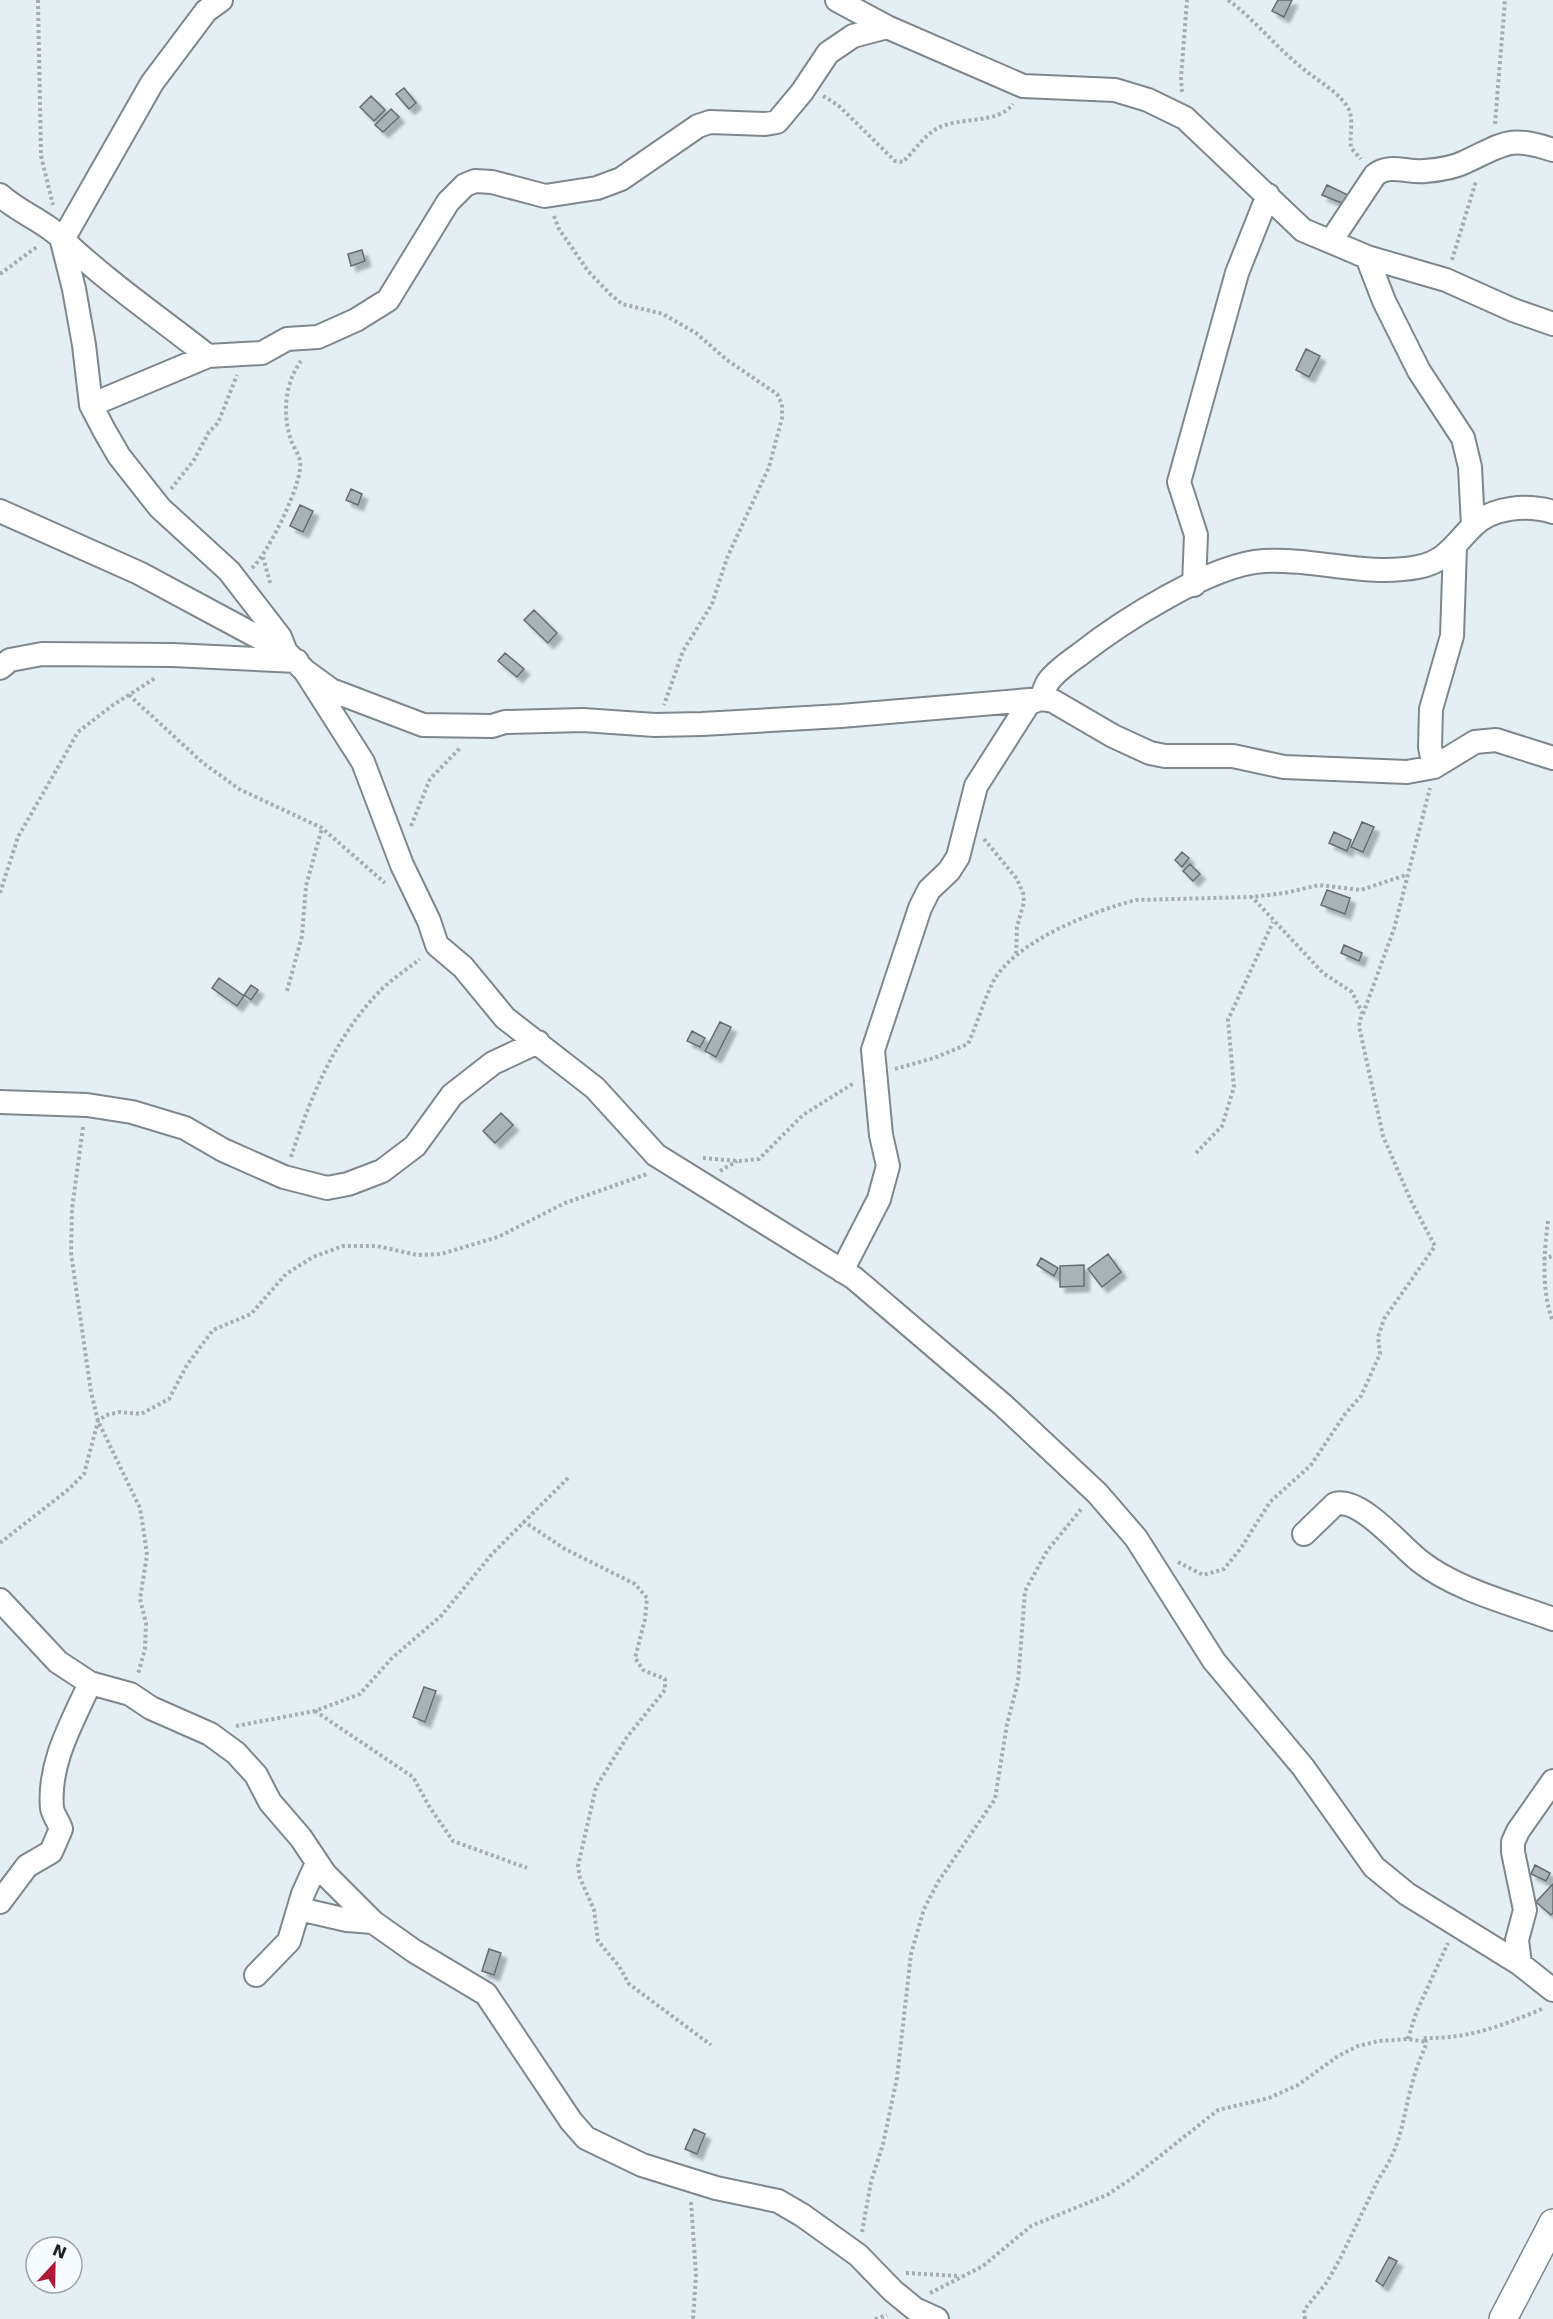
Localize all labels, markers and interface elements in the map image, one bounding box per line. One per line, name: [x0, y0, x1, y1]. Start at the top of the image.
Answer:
north arrow: [24, 2235, 84, 2295]
text: N: [50, 2240, 69, 2263]

